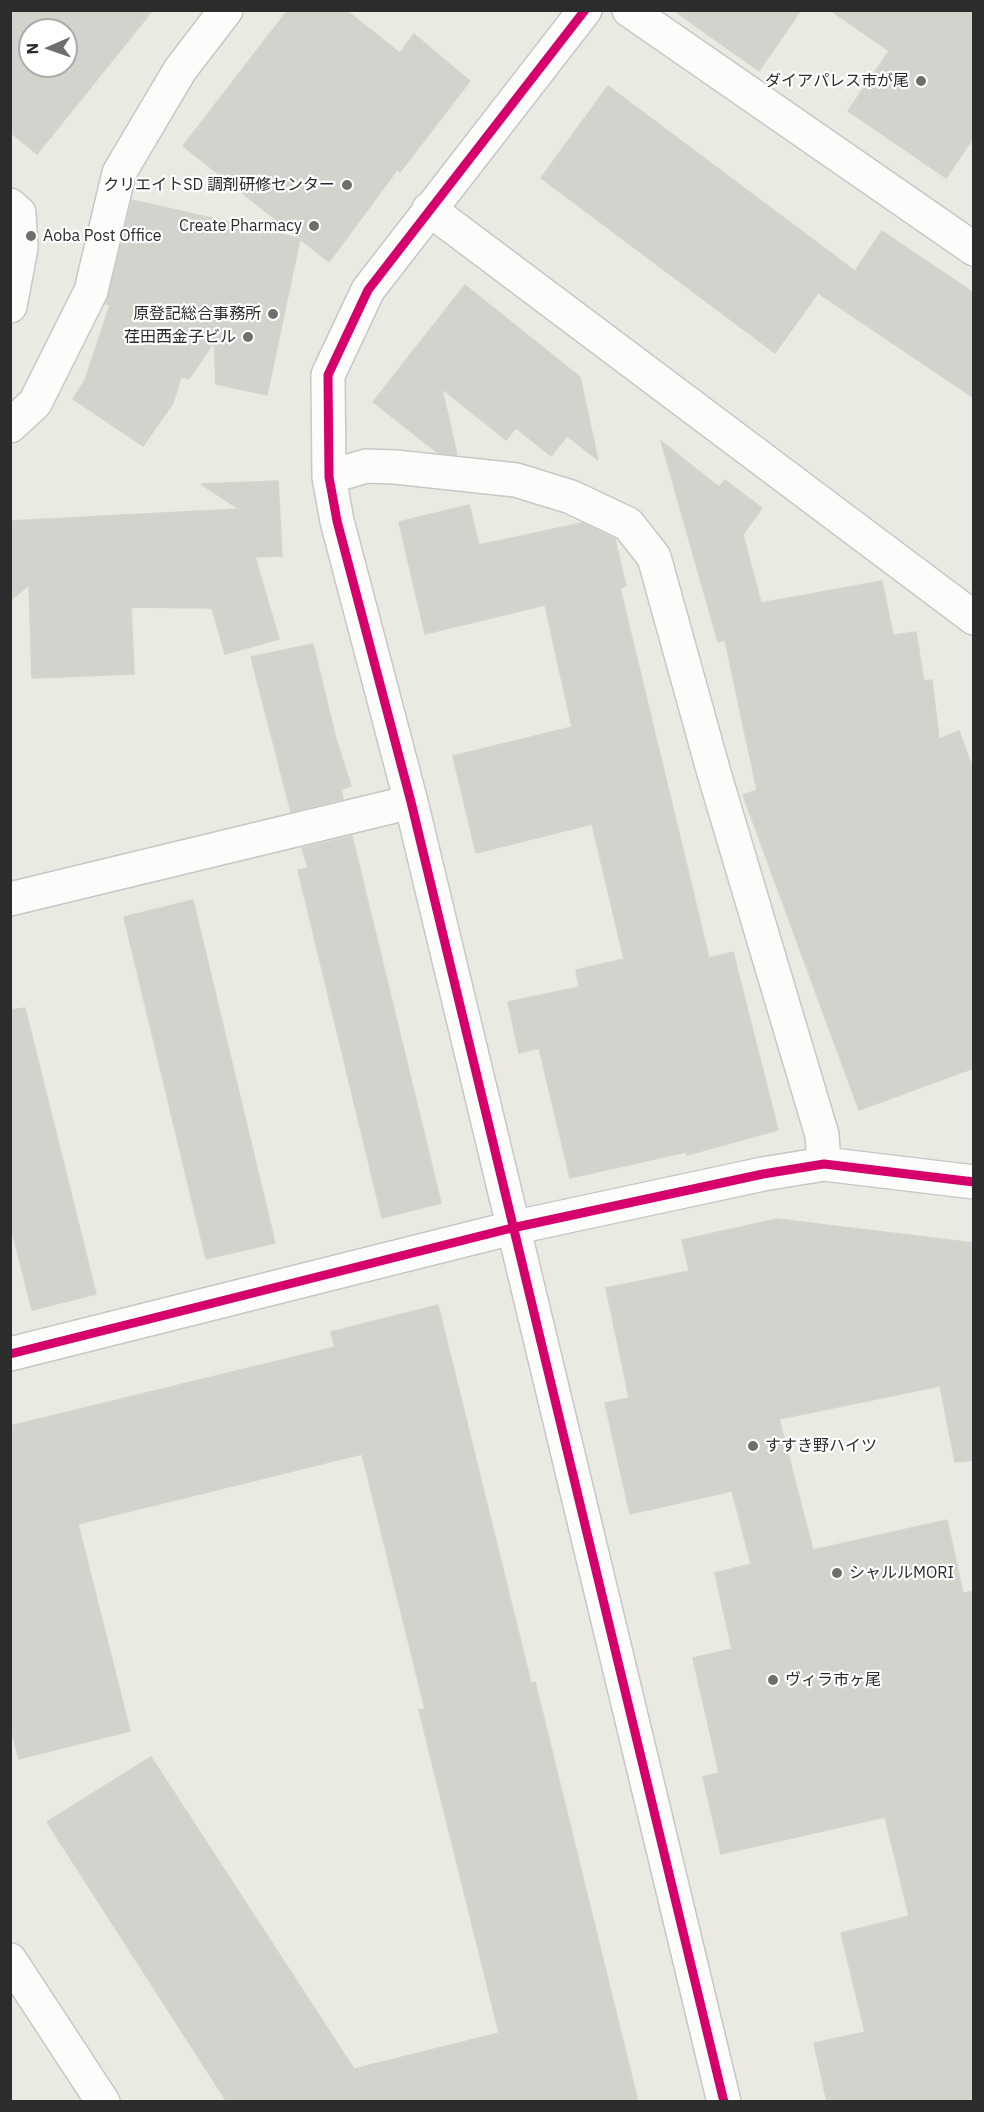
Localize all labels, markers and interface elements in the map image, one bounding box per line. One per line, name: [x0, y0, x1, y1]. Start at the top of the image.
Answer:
north arrow: [18, 18, 78, 78]
text: N: [22, 42, 42, 55]
place label: ダイアパレス市が尾: [765, 71, 909, 91]
marker: ダイアパレス市が尾: [914, 74, 928, 88]
place label: クリエイトSD 調剤研修センター: [103, 175, 335, 195]
marker: クリエイトSD 調剤研修センター: [340, 178, 354, 192]
place label: Create Pharmacy: [179, 216, 302, 236]
marker: Create Pharmacy: [307, 219, 321, 233]
place label: Aoba Post Office: [43, 226, 162, 246]
marker: Aoba Post Office: [24, 229, 38, 243]
place label: 原登記総合事務所: [133, 304, 261, 324]
marker: 原登記総合事務所: [266, 307, 280, 321]
place label: 荏田西金子ビル: [124, 327, 236, 347]
marker: 荏田西金子ビル: [241, 330, 255, 344]
place label: すすき野ハイツ: [765, 1436, 877, 1456]
marker: すすき野ハイツ: [746, 1439, 760, 1453]
place label: シャルルMORI: [849, 1563, 954, 1583]
marker: シャルルMORI: [830, 1566, 844, 1580]
place label: ヴィラ市ヶ尾: [785, 1670, 881, 1690]
marker: ヴィラ市ヶ尾: [766, 1673, 780, 1687]

